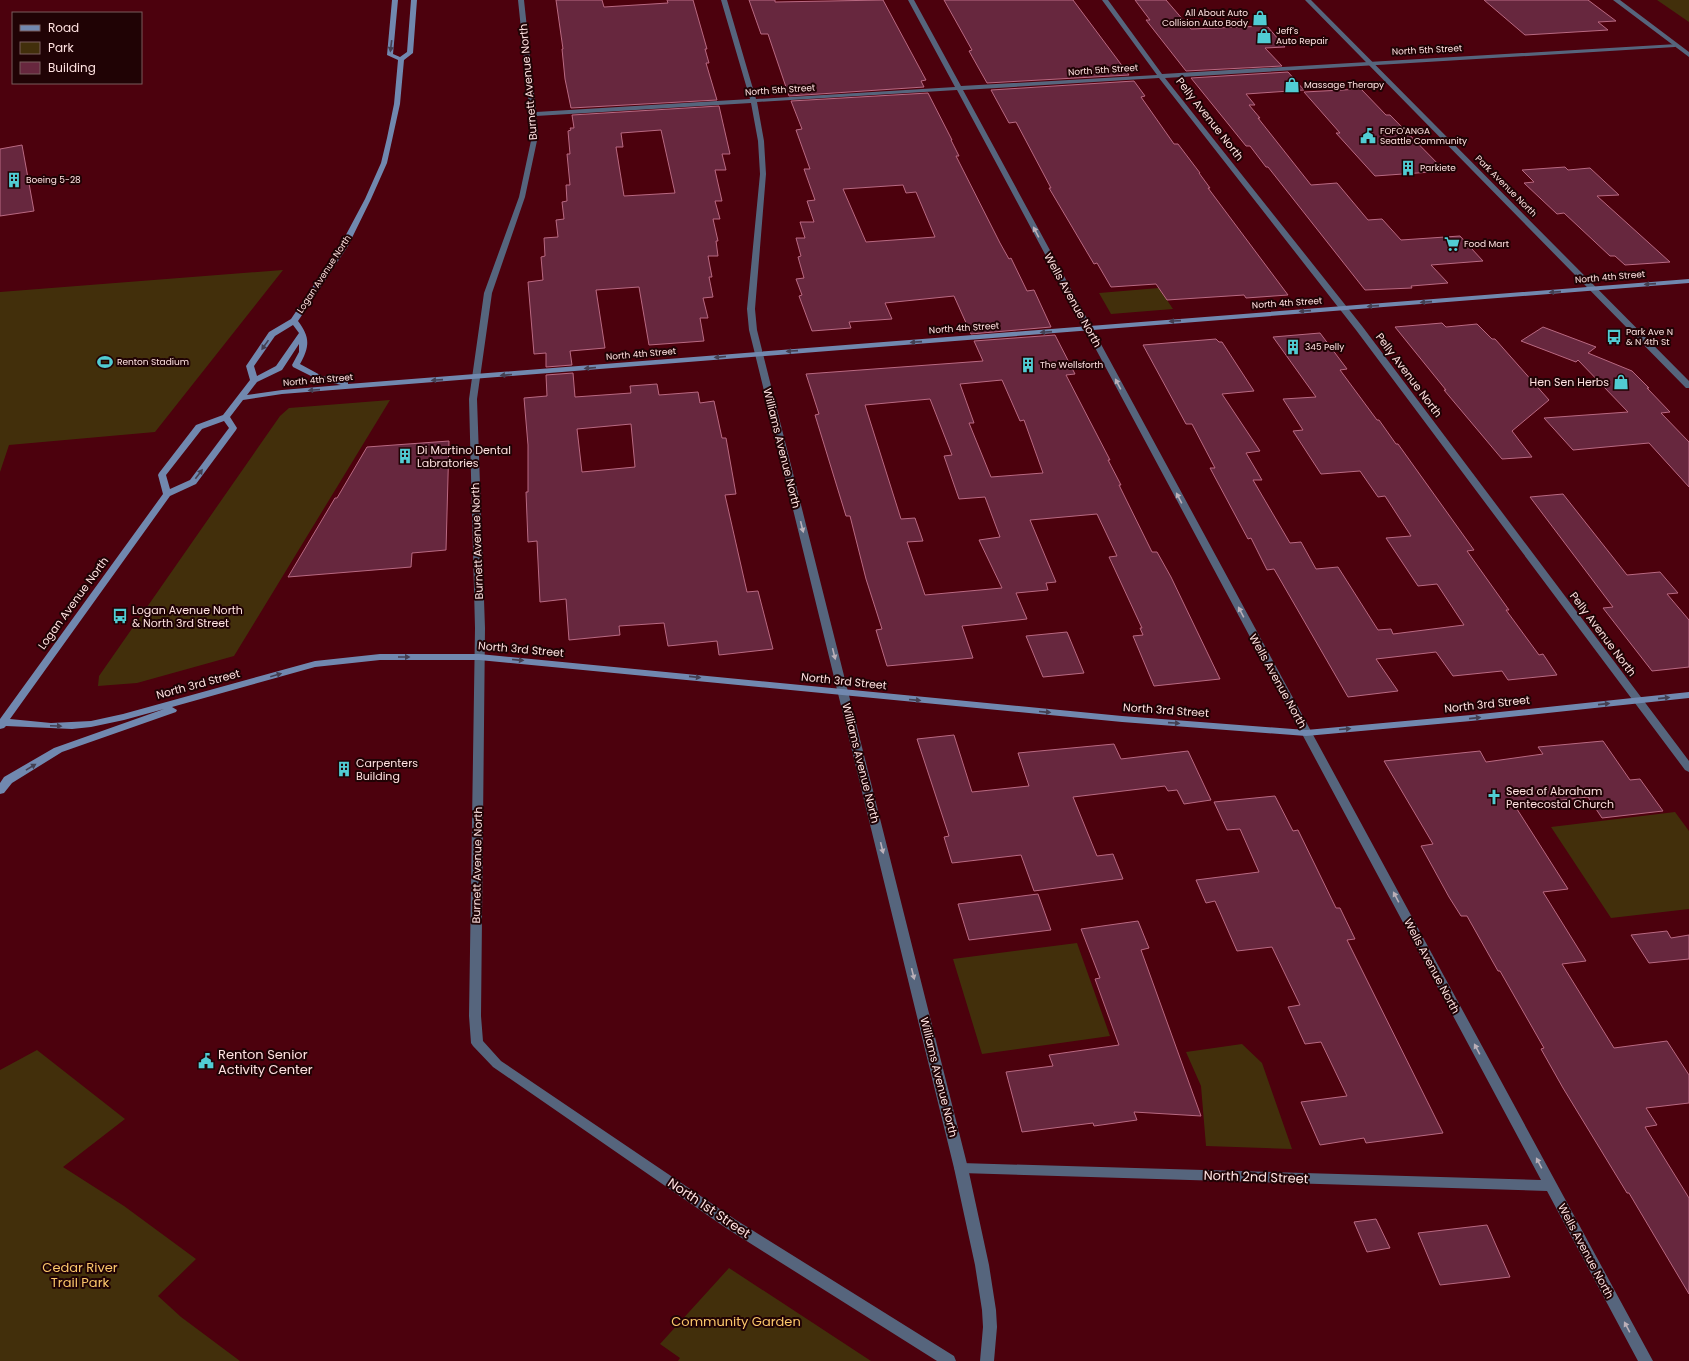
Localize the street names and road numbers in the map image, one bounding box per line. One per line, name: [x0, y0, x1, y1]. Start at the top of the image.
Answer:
street label: Burnett Avenue North: [515, 23, 541, 141]
street label: North 5th Street: [1392, 42, 1462, 58]
street label: North 5th Street: [1068, 62, 1138, 78]
street label: Pelly Avenue North: [1172, 74, 1248, 164]
street label: North 5th Street: [745, 82, 815, 98]
street label: Park Avenue North: [1473, 153, 1540, 220]
street label: Logan Avenue North: [294, 233, 354, 315]
street label: Wells Avenue North: [1040, 250, 1106, 350]
street label: North 4th Street: [1574, 268, 1646, 286]
street label: North 4th Street: [1251, 295, 1323, 311]
street label: North 4th Street: [928, 320, 1000, 336]
street label: Pelly Avenue North: [1372, 329, 1446, 421]
street label: North 4th Street: [605, 345, 677, 363]
street label: North 4th Street: [282, 371, 354, 389]
street label: Williams Avenue North: [759, 386, 805, 510]
street label: Burnett Avenue North: [467, 482, 487, 600]
street label: Logan Avenue North: [34, 553, 112, 653]
street label: Pelly Avenue North: [1566, 588, 1640, 680]
street label: Wells Avenue North: [1245, 631, 1311, 731]
street label: North 3rd Street: [477, 637, 565, 661]
street label: North 3rd Street: [154, 665, 242, 703]
street label: North 3rd Street: [800, 669, 888, 693]
street label: North 3rd Street: [1443, 692, 1531, 716]
street label: North 3rd Street: [1123, 699, 1209, 721]
street label: Williams Avenue North: [838, 701, 884, 825]
street label: Burnett Avenue North: [468, 806, 486, 924]
street label: Wells Avenue North: [1400, 916, 1464, 1016]
street label: Williams Avenue North: [916, 1015, 962, 1139]
street label: North 2nd Street: [1203, 1166, 1309, 1188]
street label: North 1st Street: [664, 1173, 754, 1243]
street label: Wells Avenue North: [1554, 1201, 1618, 1301]

